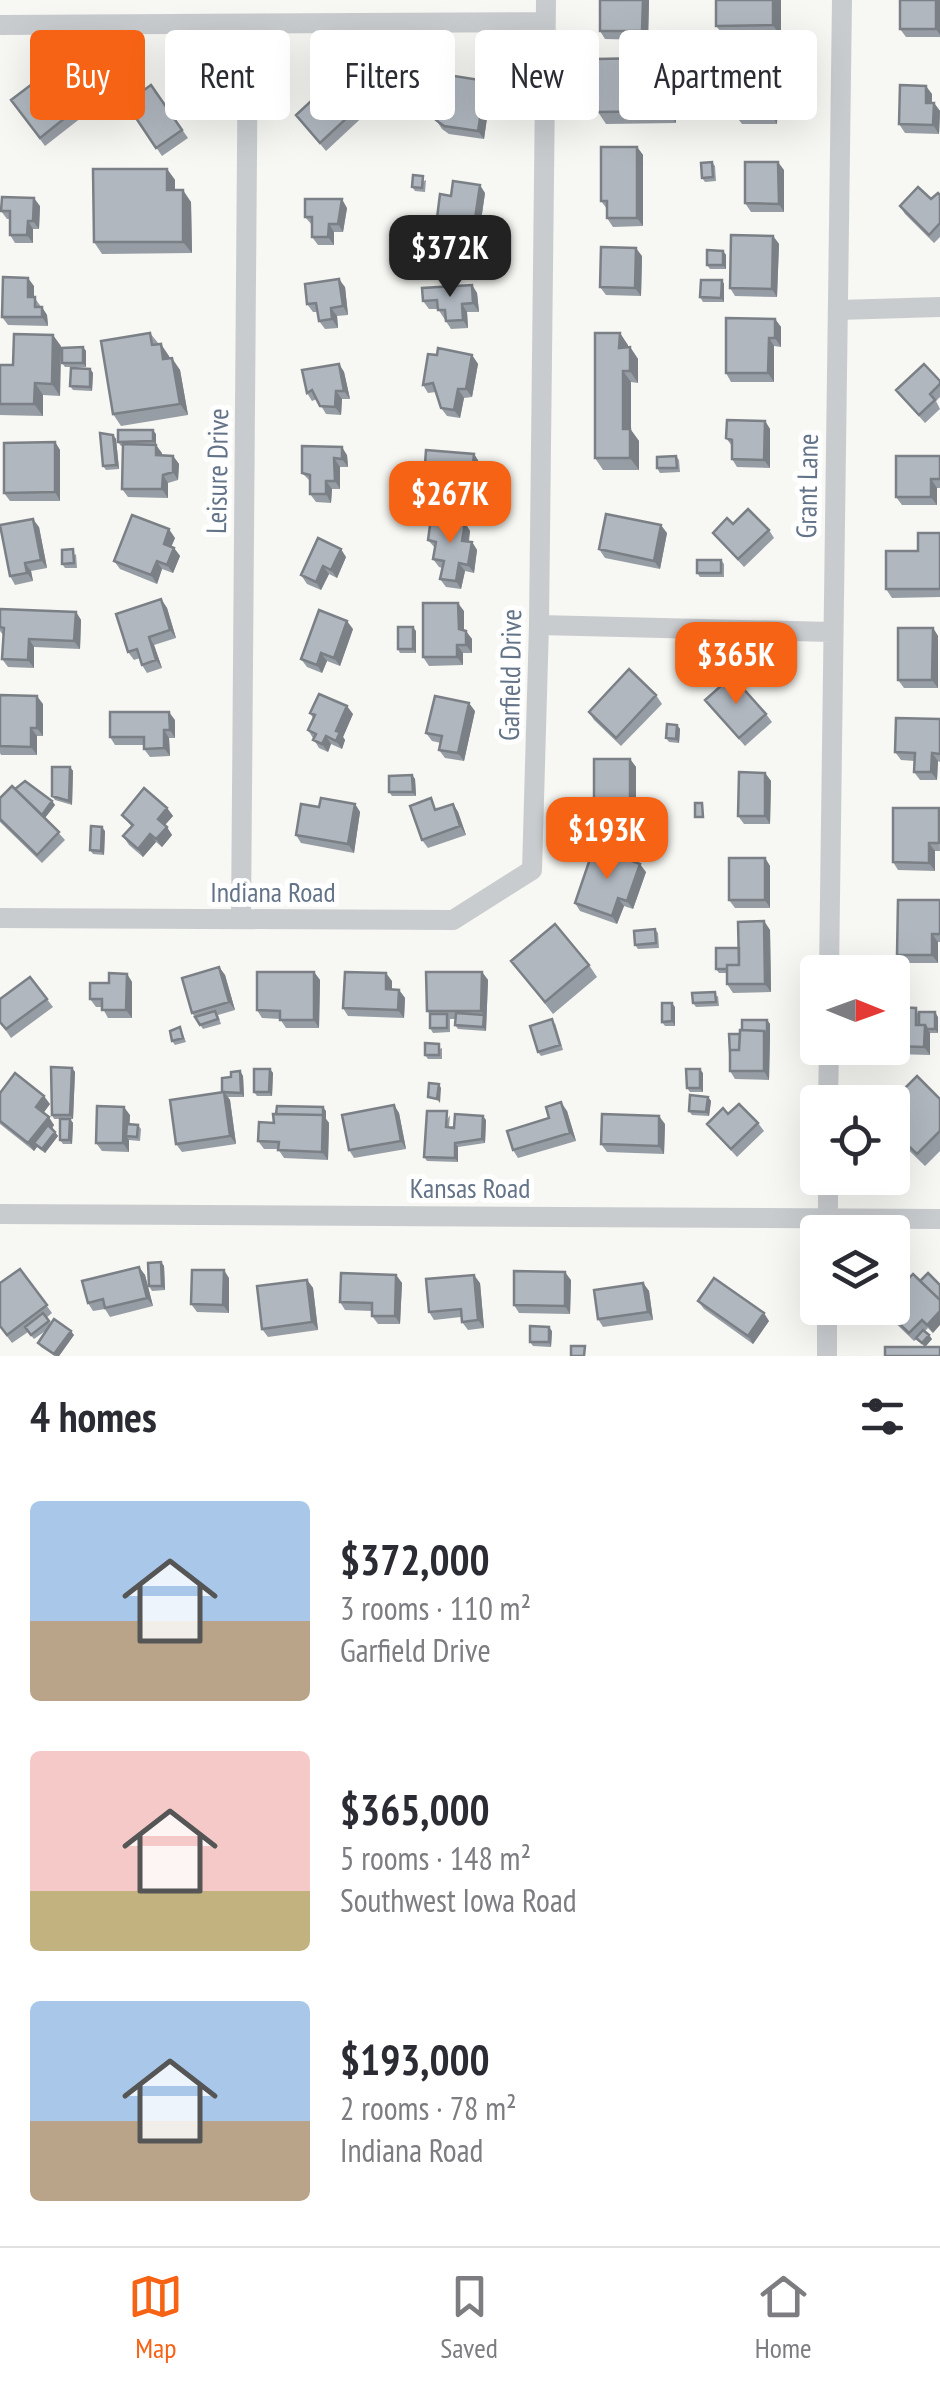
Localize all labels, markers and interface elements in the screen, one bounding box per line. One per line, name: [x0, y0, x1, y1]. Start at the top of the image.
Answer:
chip: Buy: [30, 30, 145, 120]
chip: Rent: [165, 30, 290, 120]
chip: Filters: [310, 30, 455, 120]
chip: New: [475, 30, 599, 120]
chip: Apartment: [619, 30, 817, 120]
pin: $372K: [380, 215, 520, 300]
text: $372K: [411, 226, 489, 268]
street label: Leisure Drive: [197, 408, 236, 534]
street label: Grant Lane: [787, 433, 826, 539]
pin: $267K: [380, 461, 520, 546]
text: $267K: [411, 472, 489, 514]
street label: Garfield Drive: [490, 609, 529, 741]
pin: $365K: [666, 622, 806, 707]
text: $365K: [697, 633, 775, 675]
pin: $193K: [537, 797, 677, 882]
text: $193K: [568, 808, 646, 850]
street label: Indiana Road: [210, 873, 336, 910]
north arrow: [800, 955, 910, 1065]
map controls: [800, 955, 910, 1325]
button: locate: [800, 1085, 910, 1195]
street label: Kansas Road: [410, 1169, 530, 1206]
button: layers: [800, 1215, 910, 1325]
text: 4 homes: [30, 1389, 157, 1444]
icon: filters: [855, 1389, 910, 1444]
text: $372,000: [340, 1532, 490, 1587]
icon: home: [110, 1541, 230, 1661]
text: 3 rooms · 110 m²: [340, 1587, 531, 1629]
text: Garfield Drive: [340, 1629, 491, 1671]
text: $365,000: [340, 1782, 490, 1837]
icon: home: [110, 1791, 230, 1911]
text: 5 rooms · 148 m²: [340, 1837, 531, 1879]
text: Southwest Iowa Road: [340, 1879, 577, 1921]
text: $193,000: [340, 2032, 490, 2087]
icon: home: [110, 2041, 230, 2161]
text: 2 rooms · 78 m²: [340, 2087, 517, 2129]
text: Indiana Road: [340, 2129, 483, 2171]
tab: Map: [128, 2269, 183, 2366]
tab: Saved: [440, 2269, 498, 2366]
tab: Home: [755, 2269, 812, 2366]

